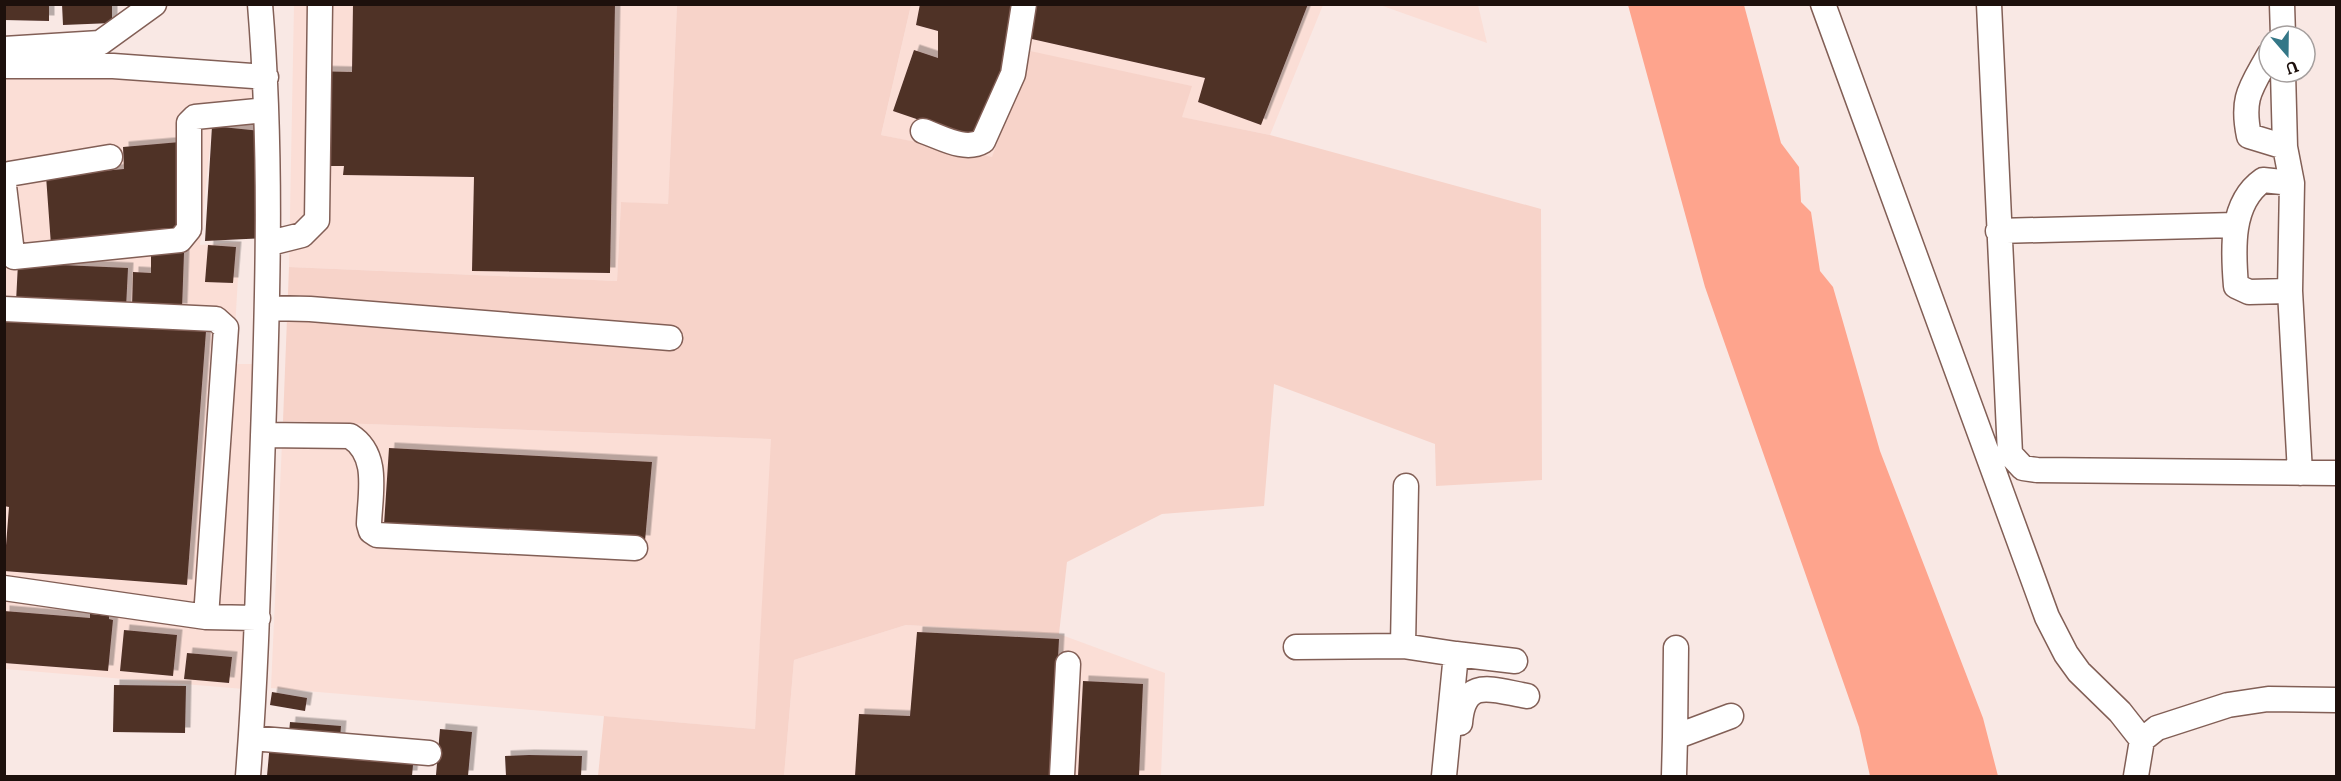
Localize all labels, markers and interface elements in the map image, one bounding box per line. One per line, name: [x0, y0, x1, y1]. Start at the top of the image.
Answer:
north arrow: [2257, 24, 2317, 84]
text: U: [2282, 56, 2302, 83]

